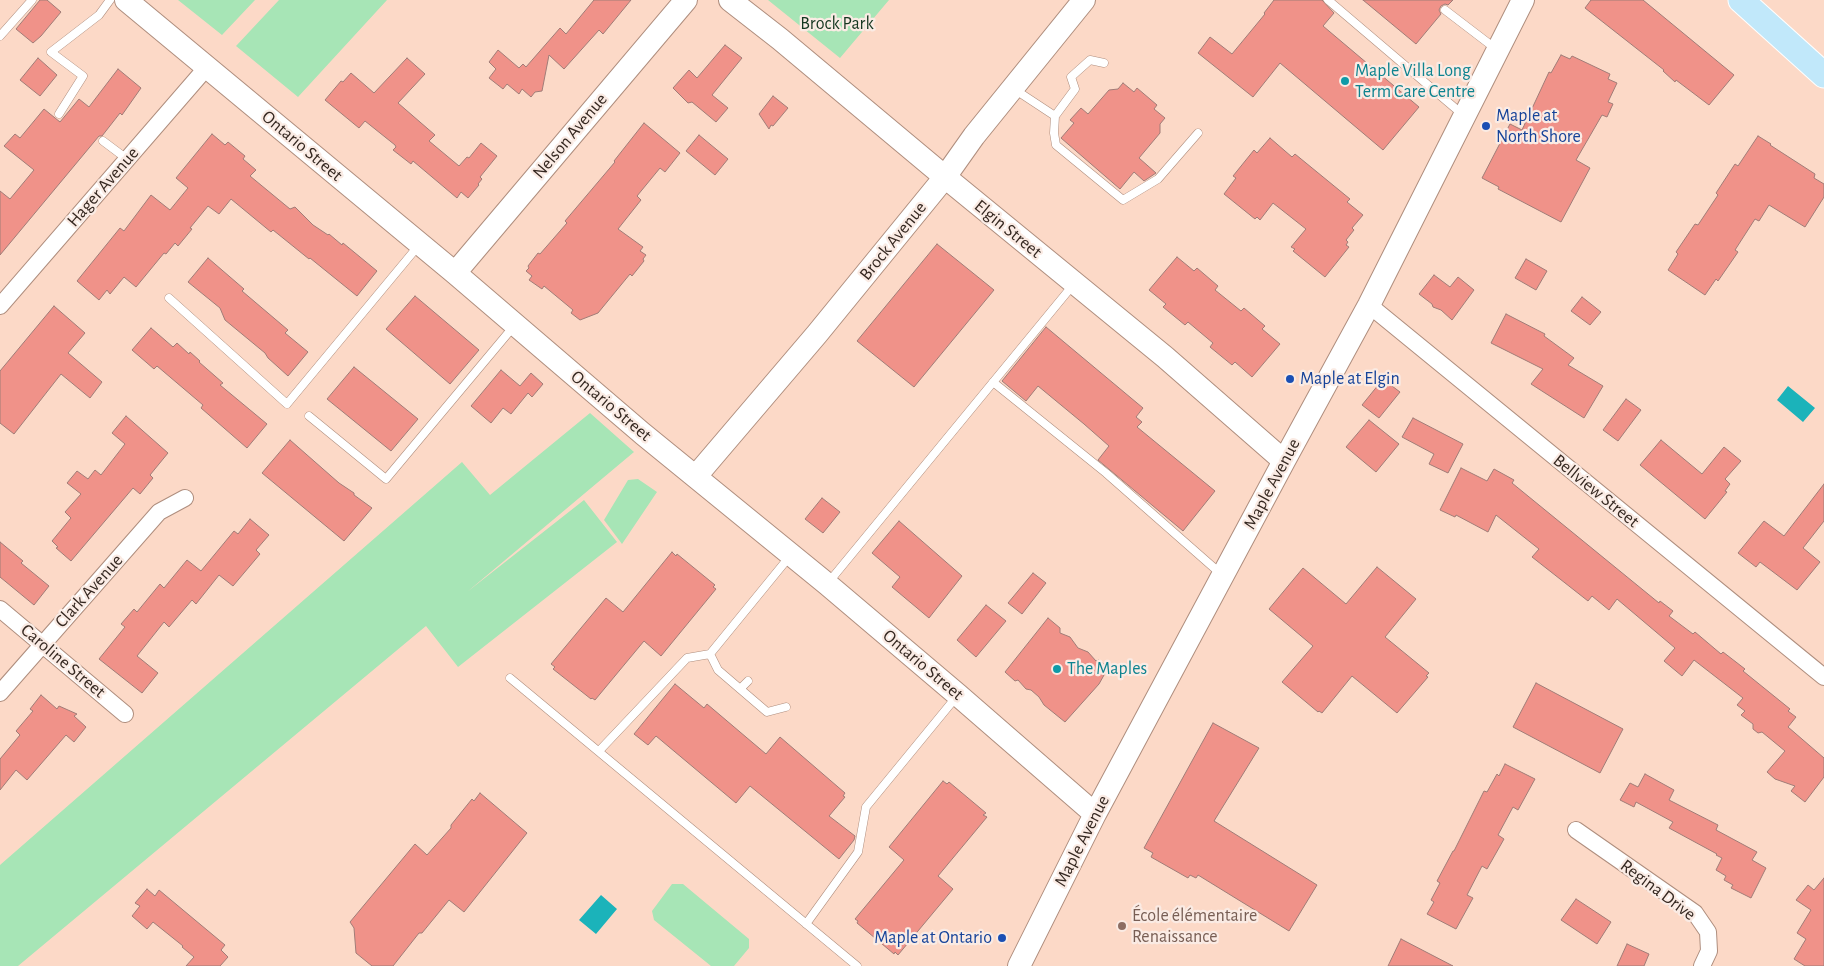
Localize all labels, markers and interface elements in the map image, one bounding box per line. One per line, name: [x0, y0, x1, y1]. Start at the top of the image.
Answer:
park label: Brock Park: [800, 13, 874, 35]
place label: Maple Villa Long Term Care Centre: [1355, 60, 1475, 102]
marker: Maple Villa Long Term Care Centre: [1339, 75, 1351, 87]
street label: Nelson Avenue: [528, 89, 612, 183]
place label: Maple at North Shore: [1496, 105, 1581, 148]
street label: Ontario Street: [257, 106, 347, 186]
marker: Maple at North Shore: [1480, 120, 1492, 132]
street label: Hager Avenue: [63, 143, 143, 231]
street label: Elgin Street: [970, 195, 1046, 263]
street label: Brock Avenue: [855, 197, 931, 285]
street label: Ontario Street: [566, 366, 656, 446]
place label: Maple at Elgin: [1300, 368, 1400, 390]
marker: Maple at Elgin: [1284, 373, 1296, 385]
street label: Maple Avenue: [1239, 435, 1305, 533]
street label: Bellview Street: [1549, 450, 1643, 532]
street label: Clark Avenue: [50, 550, 128, 632]
street label: Caroline Street: [16, 619, 110, 703]
street label: Ontario Street: [878, 625, 968, 705]
place label: The Maples: [1067, 658, 1147, 680]
marker: The Maples: [1051, 663, 1063, 675]
street label: Maple Avenue: [1050, 792, 1114, 890]
street label: Regina Drive: [1616, 855, 1700, 925]
place label: École élémentaire Renaissance: [1132, 905, 1257, 948]
marker: École élémentaire Renaissance: [1116, 920, 1128, 932]
place label: Maple at Ontario: [874, 927, 992, 949]
marker: Maple at Ontario: [996, 932, 1008, 944]

